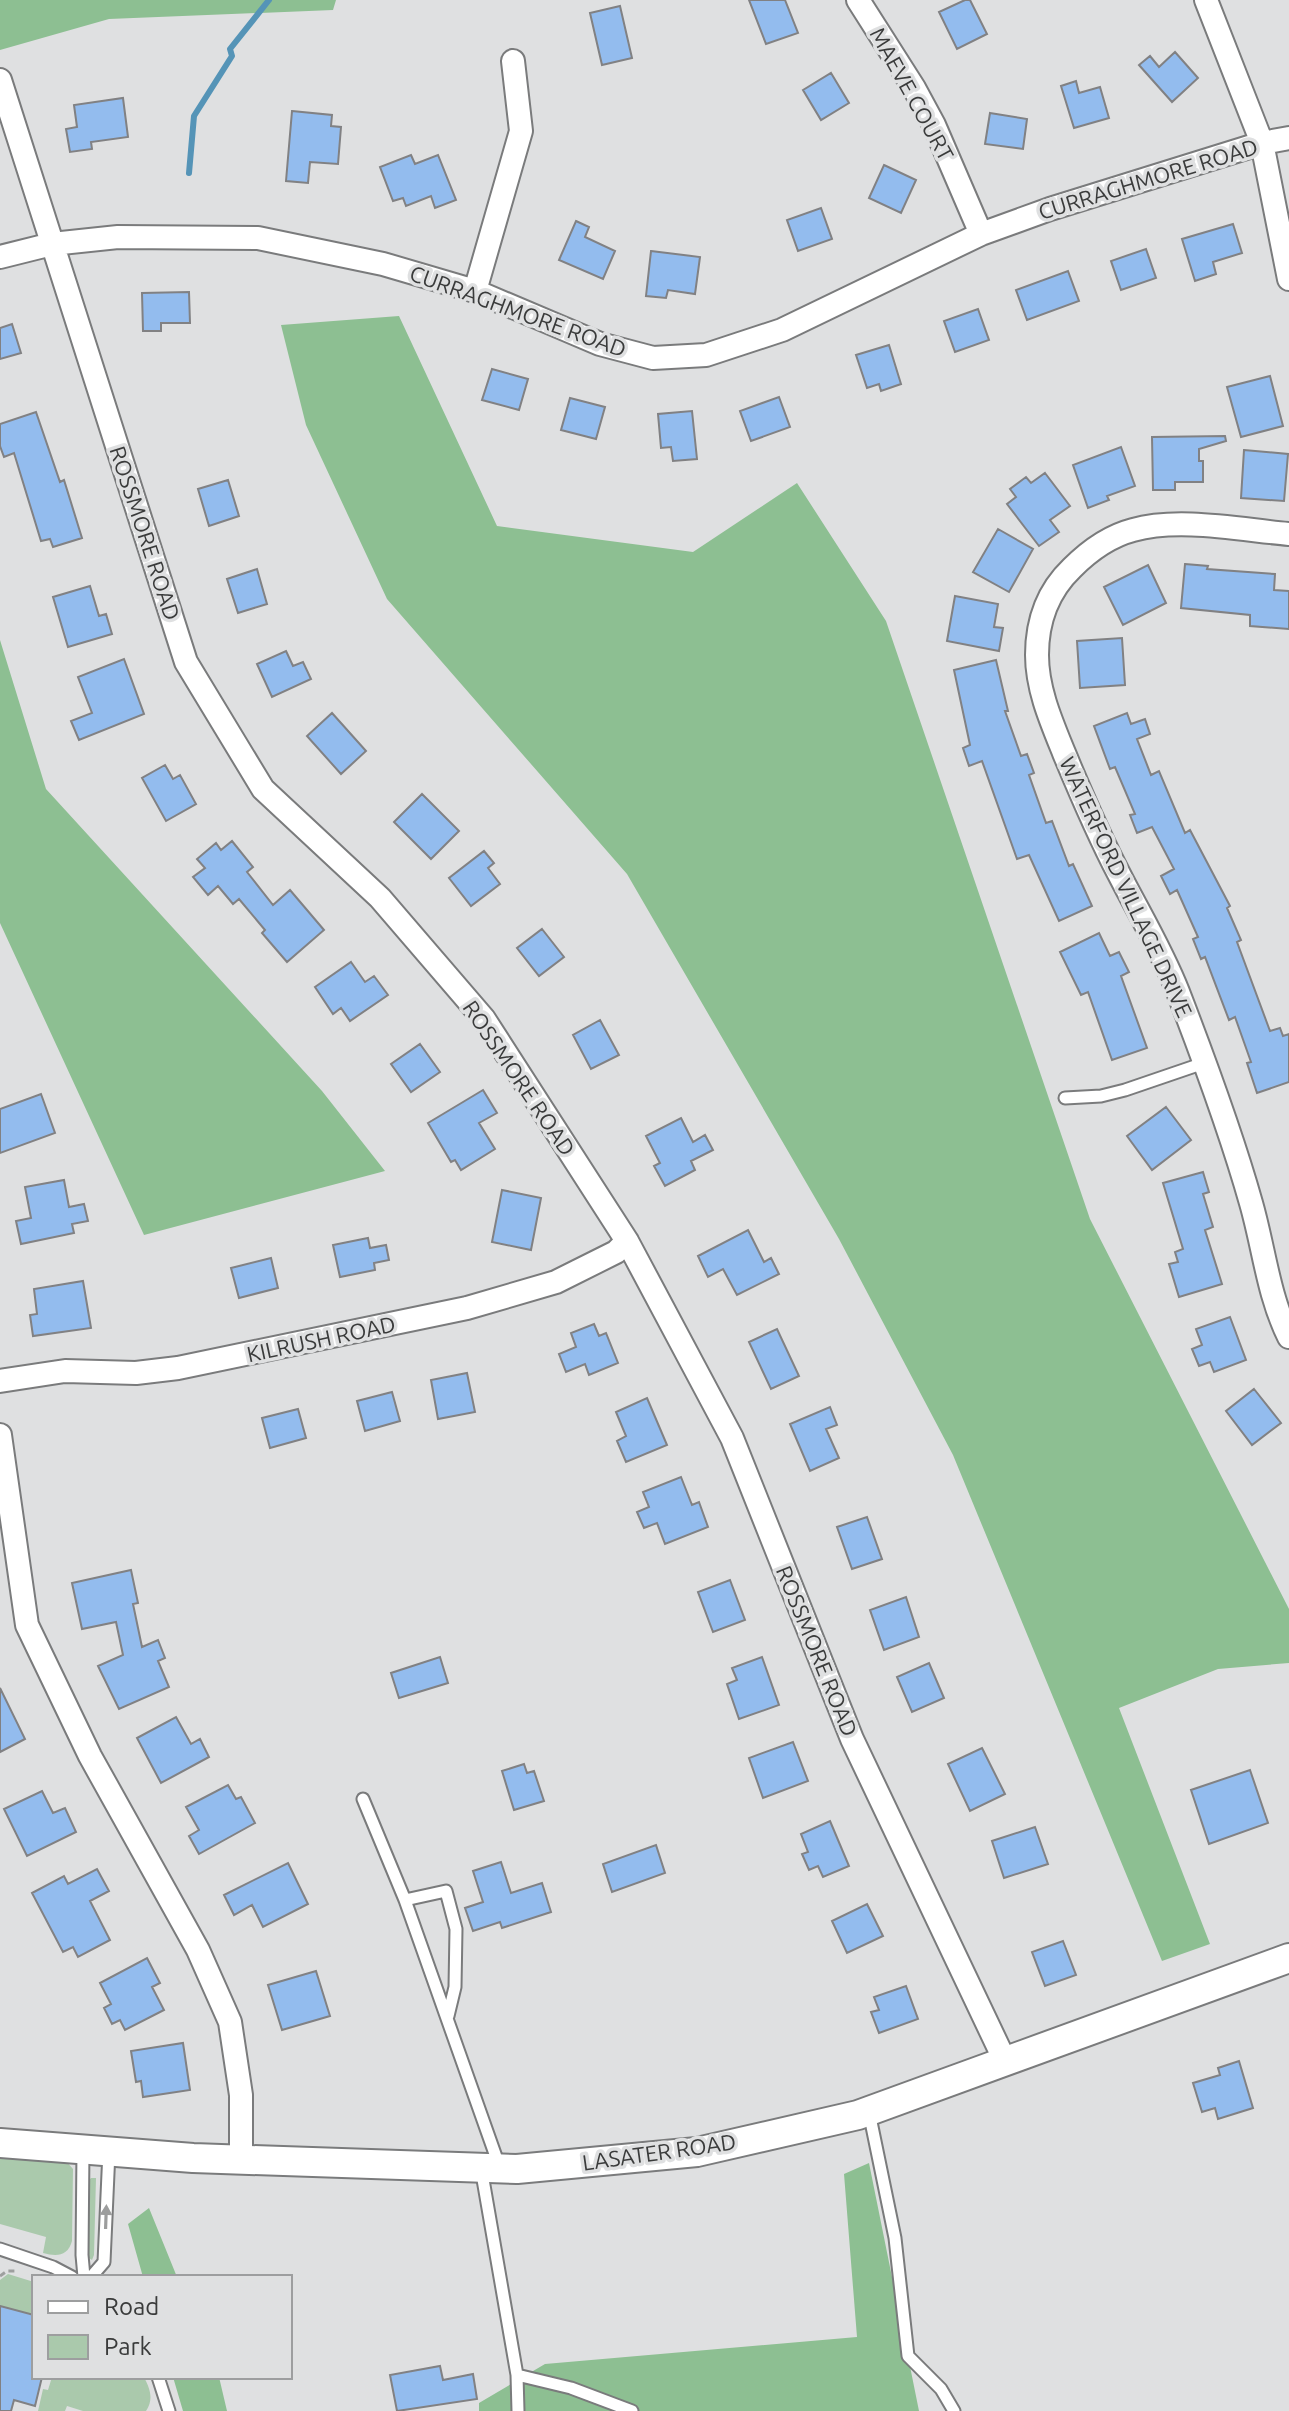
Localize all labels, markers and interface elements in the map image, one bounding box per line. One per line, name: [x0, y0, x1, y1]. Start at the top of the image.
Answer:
street label: MAEVE COURT: [866, 23, 959, 165]
street label: CURRAGHMORE ROAD: [1035, 133, 1261, 224]
street label: CURRAGHMORE ROAD: [407, 260, 630, 361]
street label: ROSSMORE ROAD: [106, 443, 185, 623]
street label: WATERFORD VILLAGE DRIVE: [1055, 753, 1198, 1021]
street label: ROSSMORE ROAD: [458, 996, 581, 1160]
street label: KILRUSH ROAD: [244, 1311, 397, 1366]
street label: ROSSMORE ROAD: [772, 1562, 863, 1740]
street label: LASATER ROAD: [581, 2128, 737, 2175]
one-way arrow: [100, 2204, 113, 2229]
legend: [32, 2275, 292, 2379]
text: Road: [104, 2293, 159, 2320]
text: Park: [104, 2333, 152, 2360]

